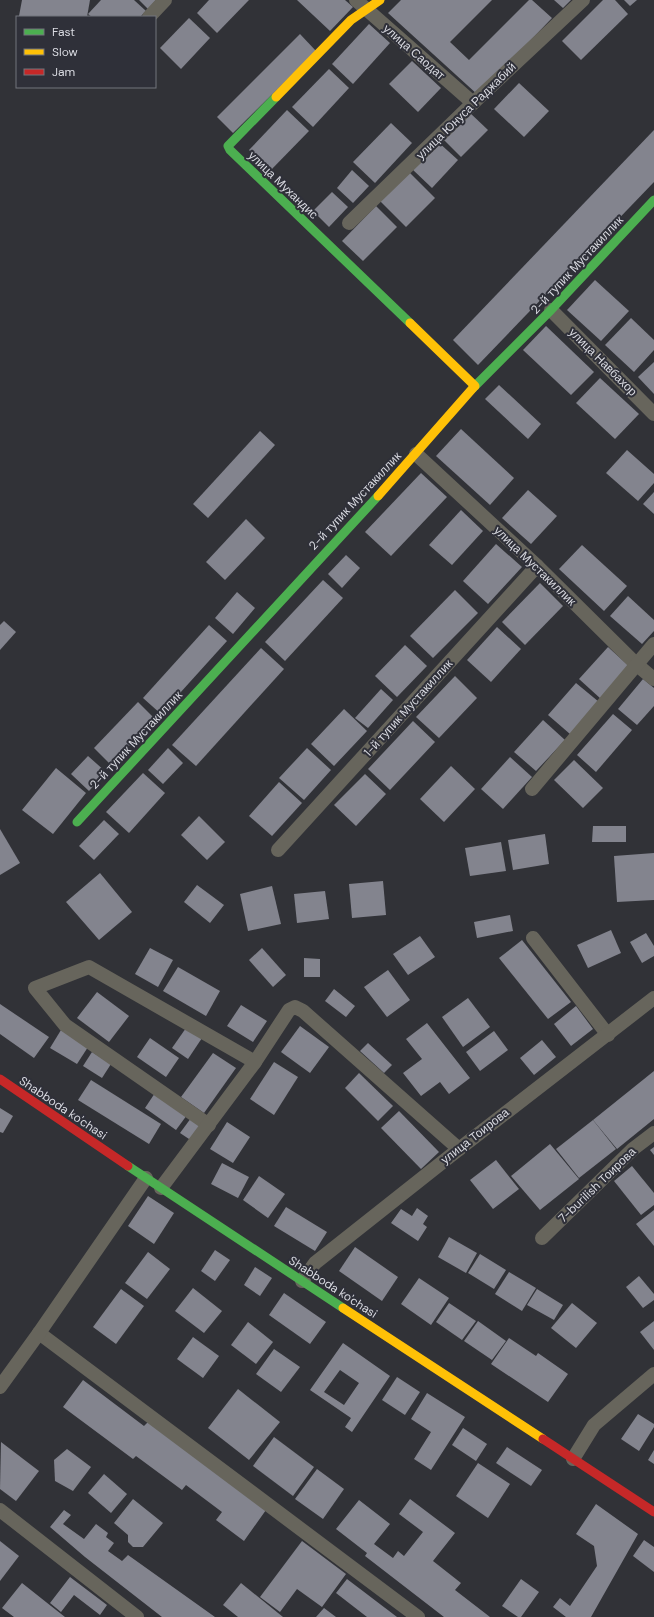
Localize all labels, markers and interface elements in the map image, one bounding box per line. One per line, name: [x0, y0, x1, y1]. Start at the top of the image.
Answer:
legend: [16, 16, 156, 88]
street label: улица Саодат: [380, 21, 449, 84]
text: Fast: [52, 24, 75, 40]
text: Slow: [52, 44, 78, 60]
street label: улица Юнуса Раджабий: [413, 59, 519, 163]
text: Jam: [52, 64, 75, 80]
street label: улица Мухандис: [245, 148, 321, 222]
street label: 2-й тупик Мустакиллик: [527, 212, 627, 317]
street label: улица Навбахор: [565, 324, 641, 400]
street label: 2-й тупик Мустакиллик: [305, 448, 405, 553]
street label: улица Мустакиллик: [491, 523, 580, 610]
street label: 1-й тупик Мустакиллик: [360, 656, 456, 760]
street label: 2-й тупик Мустакиллик: [86, 687, 186, 792]
street label: Shabboda ko'chasi: [16, 1073, 110, 1143]
street label: улица Тоирова: [438, 1104, 513, 1168]
street label: 7-burilish Тоирова: [555, 1144, 639, 1226]
street label: Shabboda ko'chasi: [286, 1252, 380, 1322]

